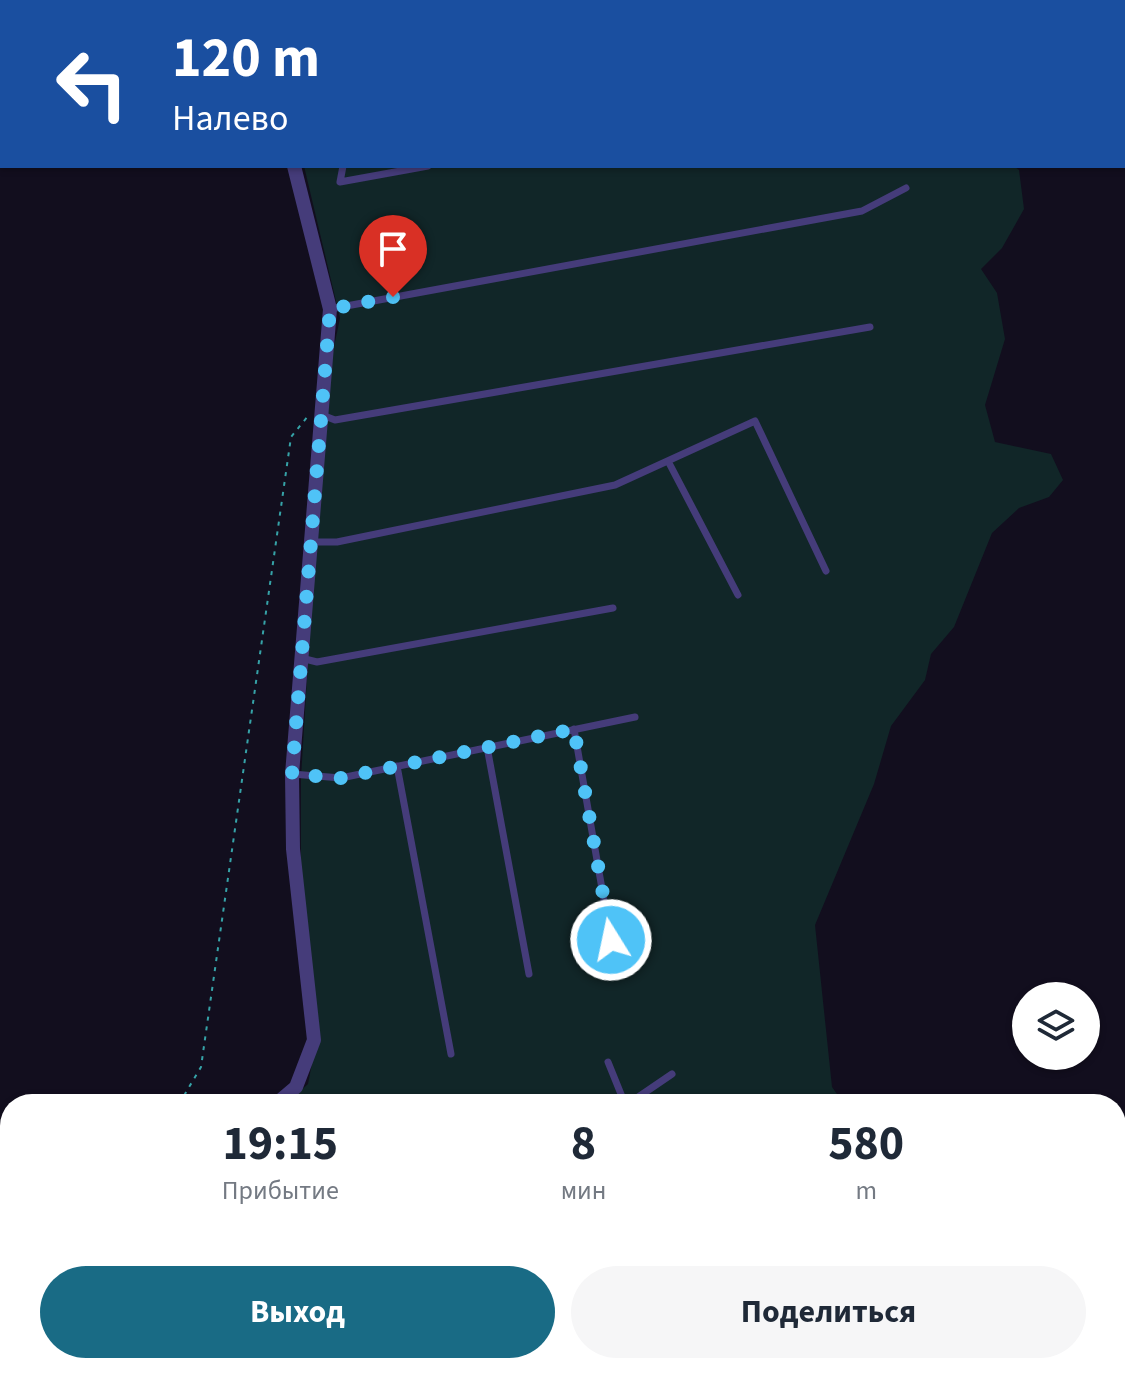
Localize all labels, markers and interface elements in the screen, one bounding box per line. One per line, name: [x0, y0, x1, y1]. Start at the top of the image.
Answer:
text: 120 m: [172, 19, 320, 98]
icon: left: [40, 32, 144, 136]
text: Налево: [172, 93, 288, 144]
pin: [359, 215, 427, 297]
icon: arrive: [371, 227, 415, 271]
position arrow: [569, 898, 653, 982]
map controls: [1012, 982, 1100, 1070]
button: layers: [1012, 982, 1100, 1070]
text: 19:15: [222, 1110, 338, 1178]
text: 8: [571, 1110, 596, 1178]
text: 580: [828, 1110, 904, 1178]
text: Прибытие: [222, 1172, 339, 1209]
text: мин: [561, 1172, 606, 1209]
text: m: [855, 1172, 877, 1209]
button: Выход: [40, 1266, 555, 1358]
button: Поделиться: [571, 1266, 1086, 1358]

